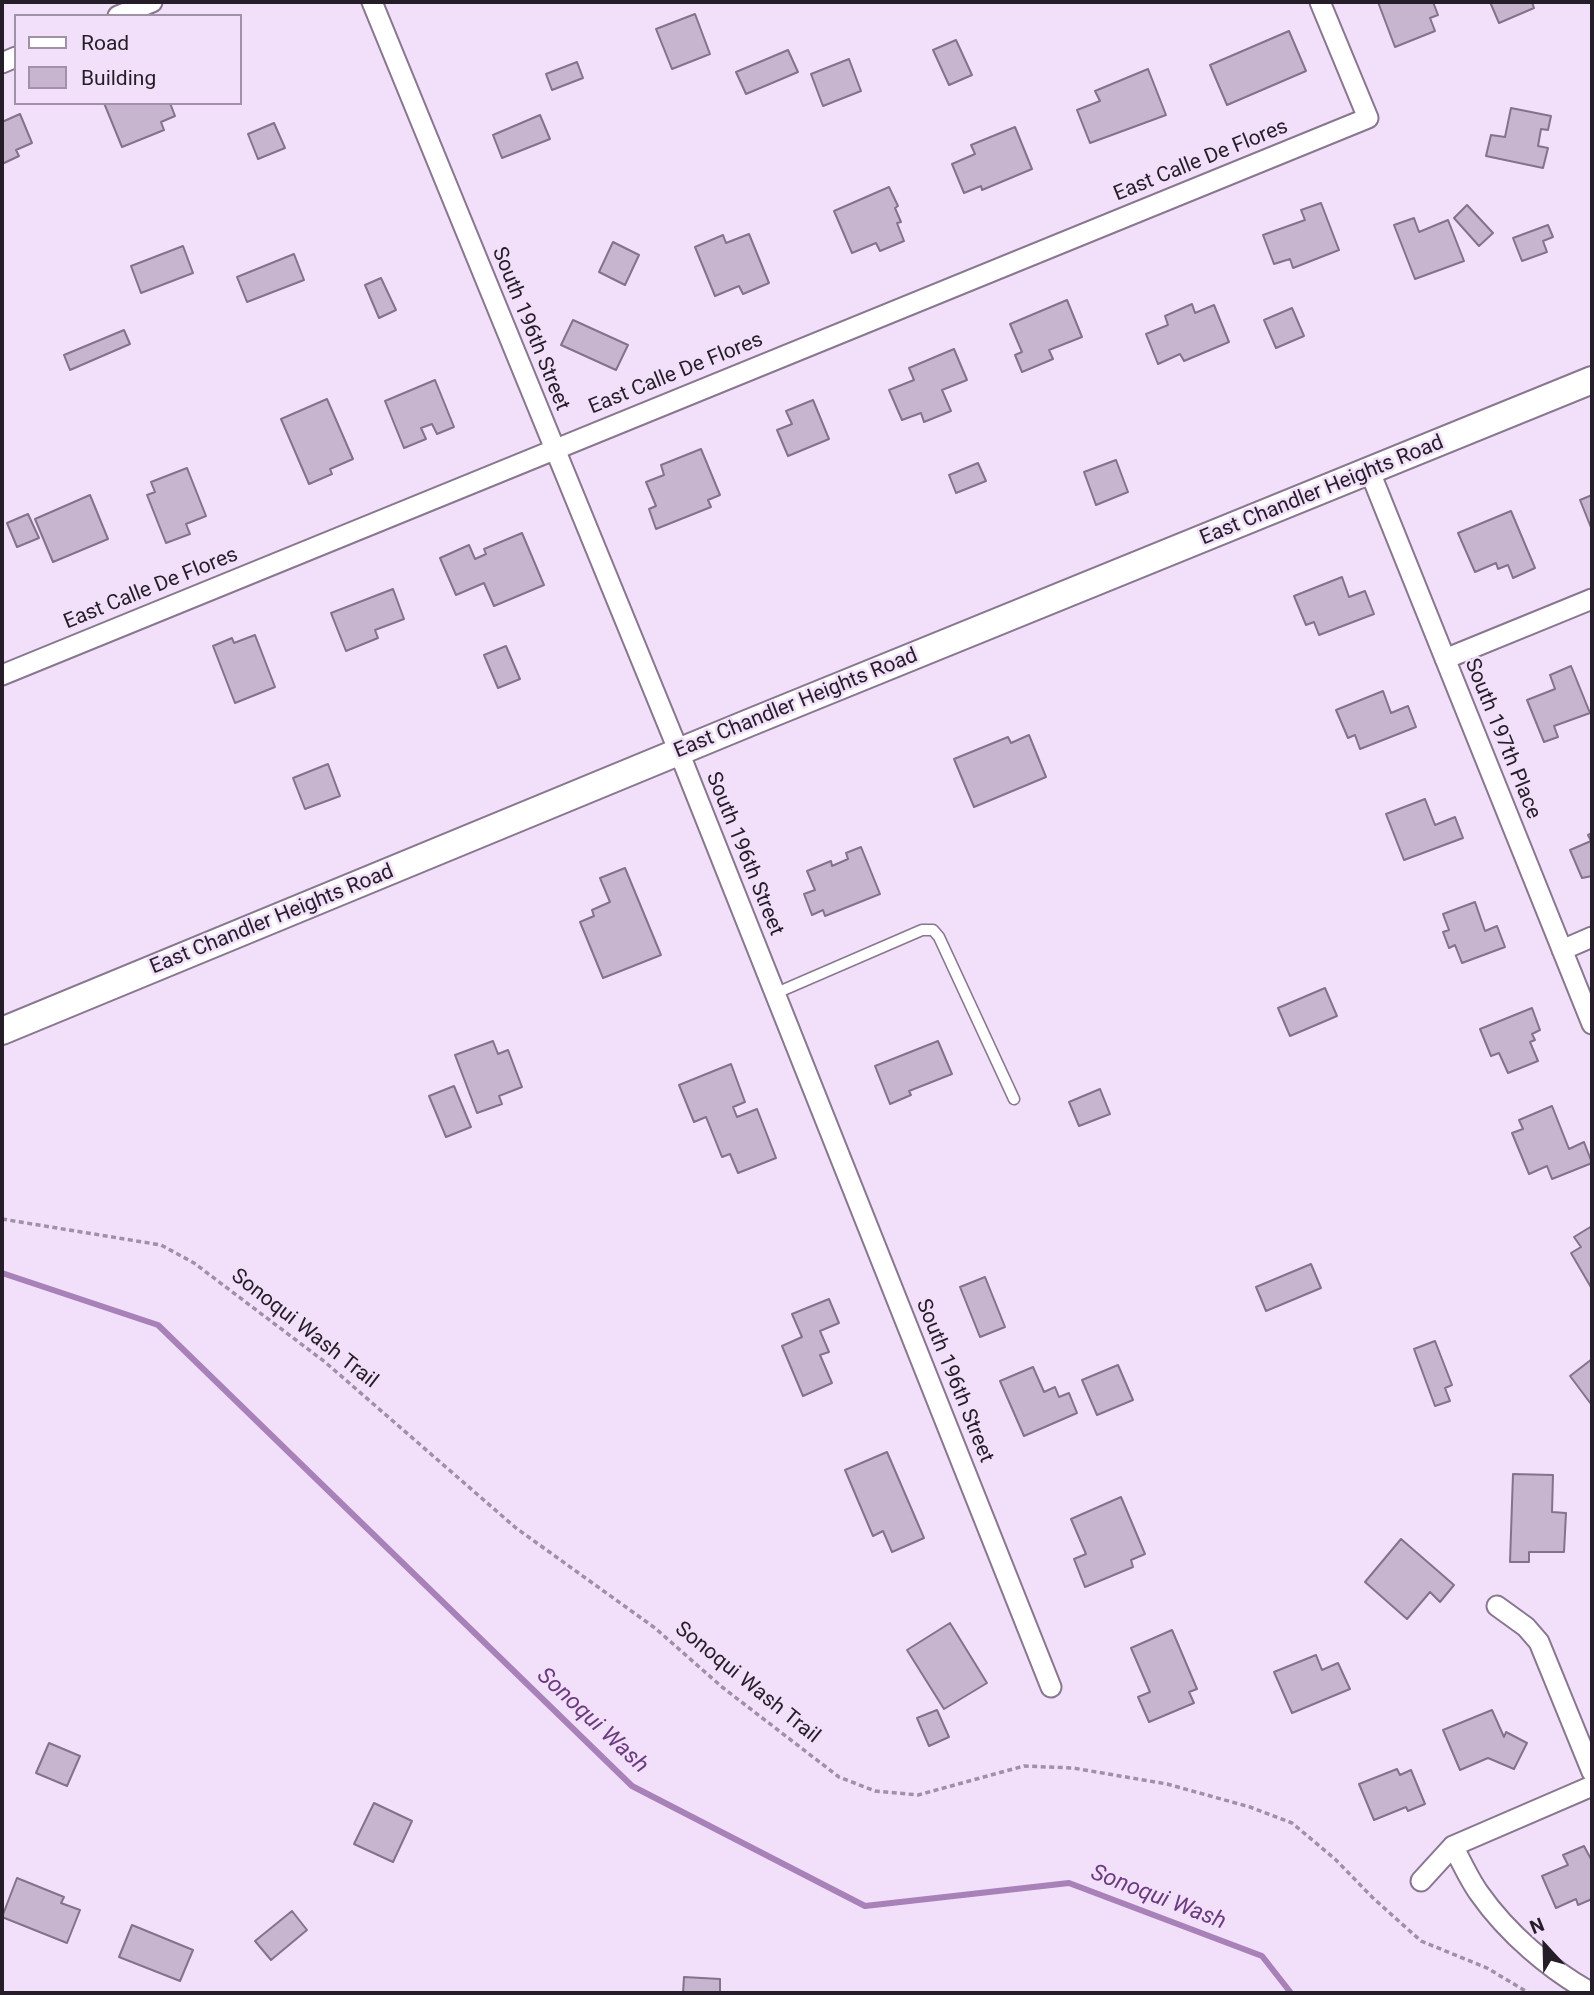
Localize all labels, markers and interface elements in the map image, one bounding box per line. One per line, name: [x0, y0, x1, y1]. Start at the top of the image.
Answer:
legend: [14, 14, 242, 105]
text: Road: [81, 31, 129, 55]
text: Building: [81, 66, 156, 90]
street label: East Calle De Flores: [1110, 115, 1292, 207]
street label: South 196th Street: [486, 244, 574, 414]
street label: East Calle De Flores: [585, 328, 767, 420]
street label: East Chandler Heights Road: [1196, 431, 1448, 551]
street label: East Calle De Flores: [60, 543, 242, 635]
street label: East Chandler Heights Road: [670, 644, 922, 764]
street label: South 197th Place: [1458, 655, 1546, 823]
street label: South 196th Street: [700, 769, 788, 939]
street label: East Chandler Heights Road: [146, 860, 398, 980]
street label: Sonoqui Wash Trail: [226, 1264, 382, 1394]
street label: South 196th Street: [910, 1296, 998, 1466]
street label: Sonoqui Wash Trail: [669, 1617, 825, 1749]
water label: Sonoqui Wash: [531, 1662, 653, 1780]
water label: Sonoqui Wash: [1087, 1860, 1229, 1936]
north arrow: [1510, 1911, 1580, 1981]
text: N: [1526, 1913, 1547, 1939]

